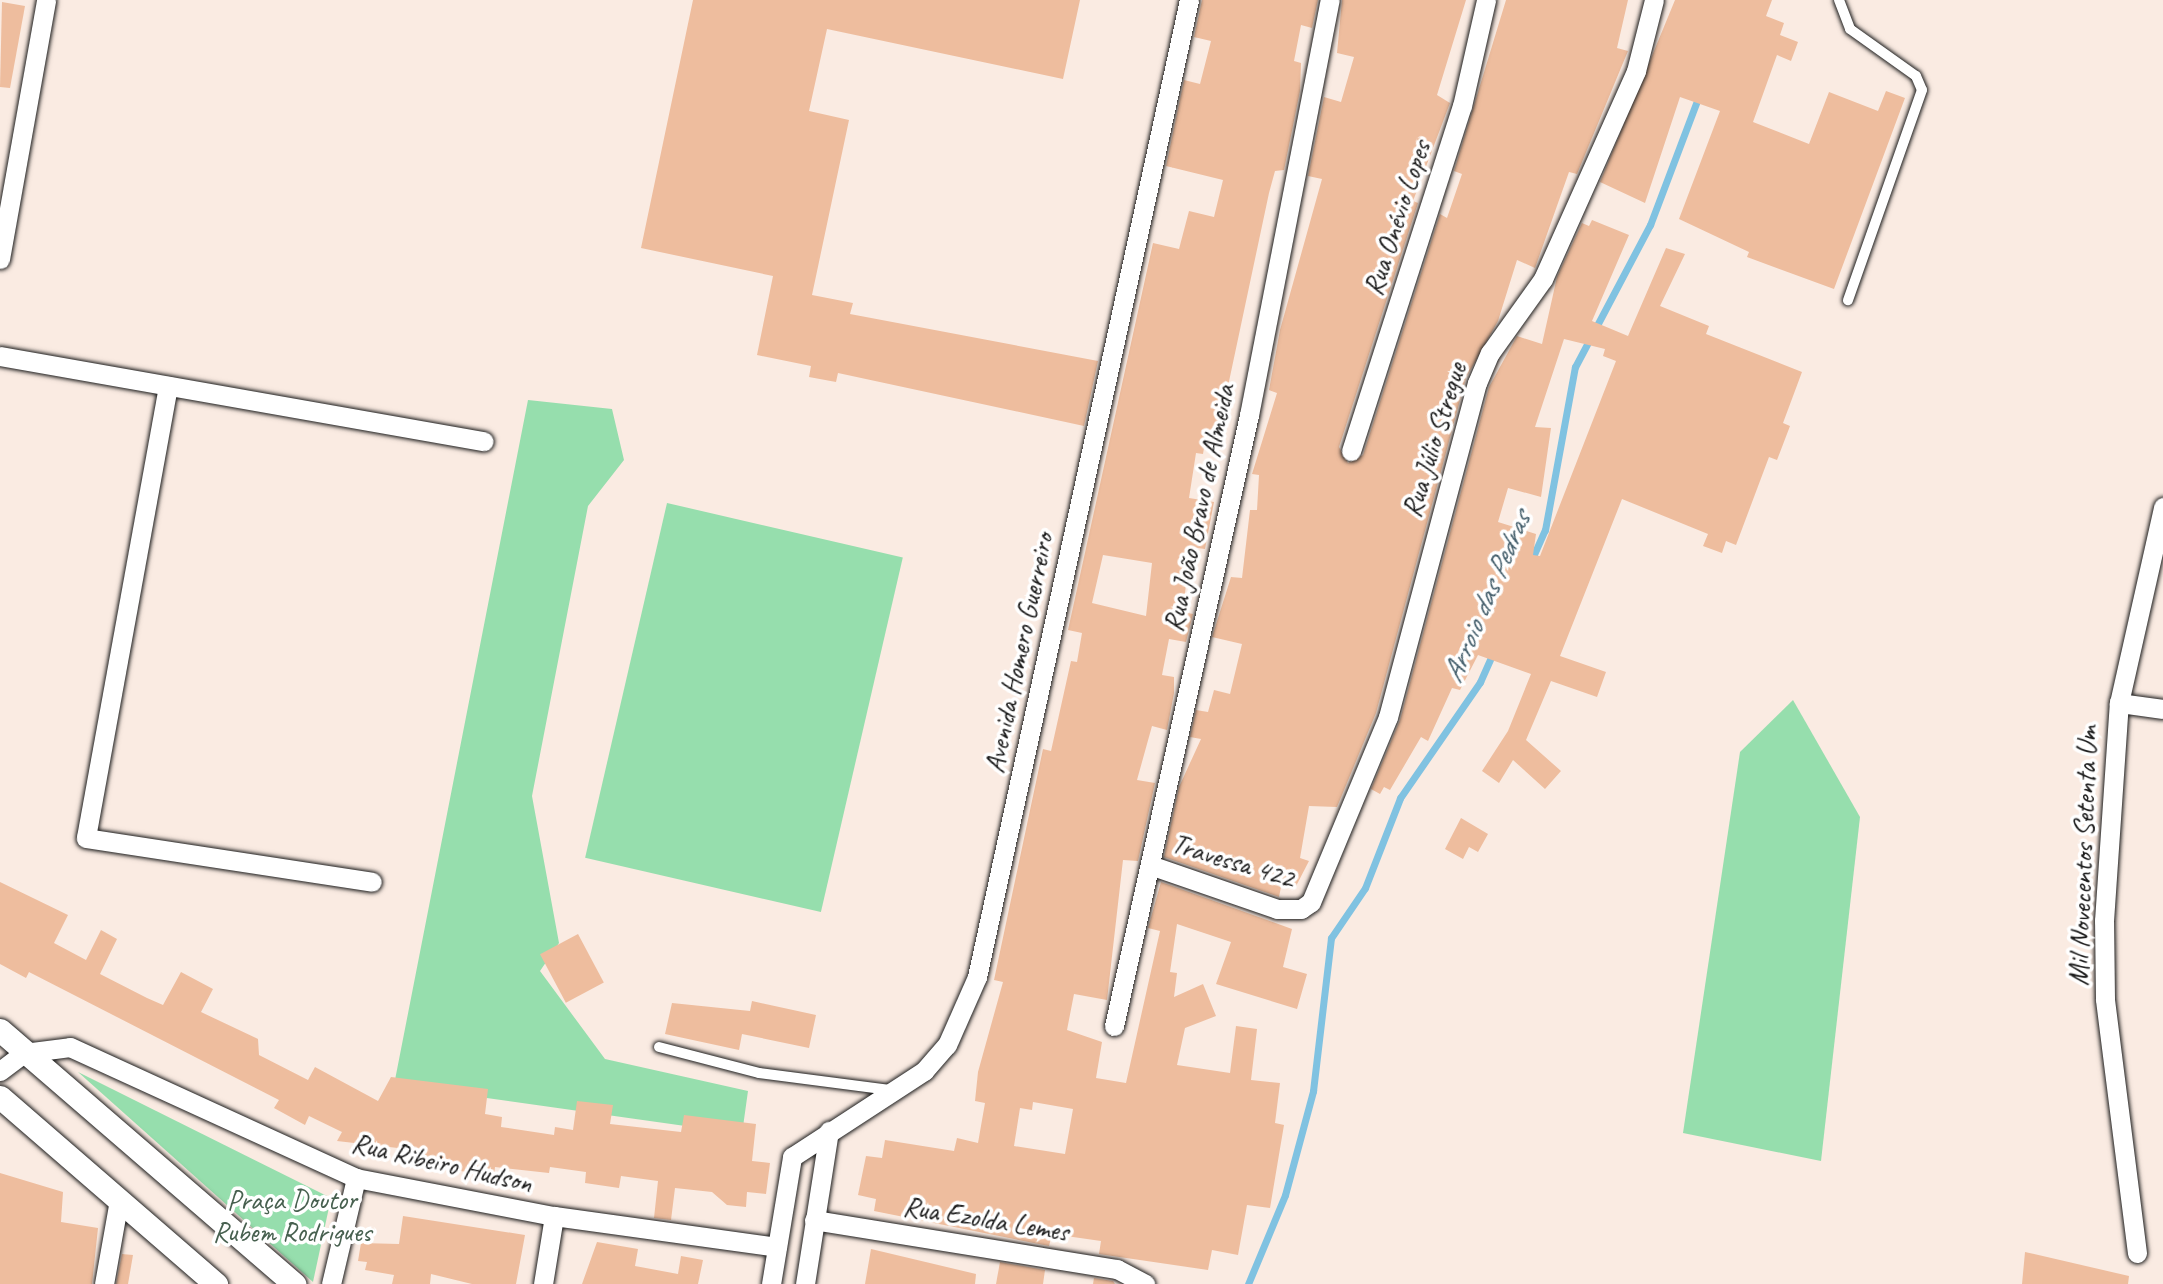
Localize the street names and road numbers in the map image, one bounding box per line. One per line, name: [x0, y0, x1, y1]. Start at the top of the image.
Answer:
street label: Rua Onévio Lopes: [1356, 136, 1438, 300]
street label: Rua Júlio Stregue: [1395, 359, 1473, 521]
street label: Rua João Bravo de Almeida: [1156, 381, 1242, 635]
street label: Avenida Homero Guerreiro: [977, 530, 1061, 776]
street label: Mil Novecentos Setenta Um: [2062, 725, 2104, 987]
street label: Travessa 422: [1168, 826, 1298, 896]
street label: Rua Ribeiro Hudson: [348, 1126, 536, 1200]
street label: Rua Ezolda Lemes: [902, 1189, 1070, 1249]

